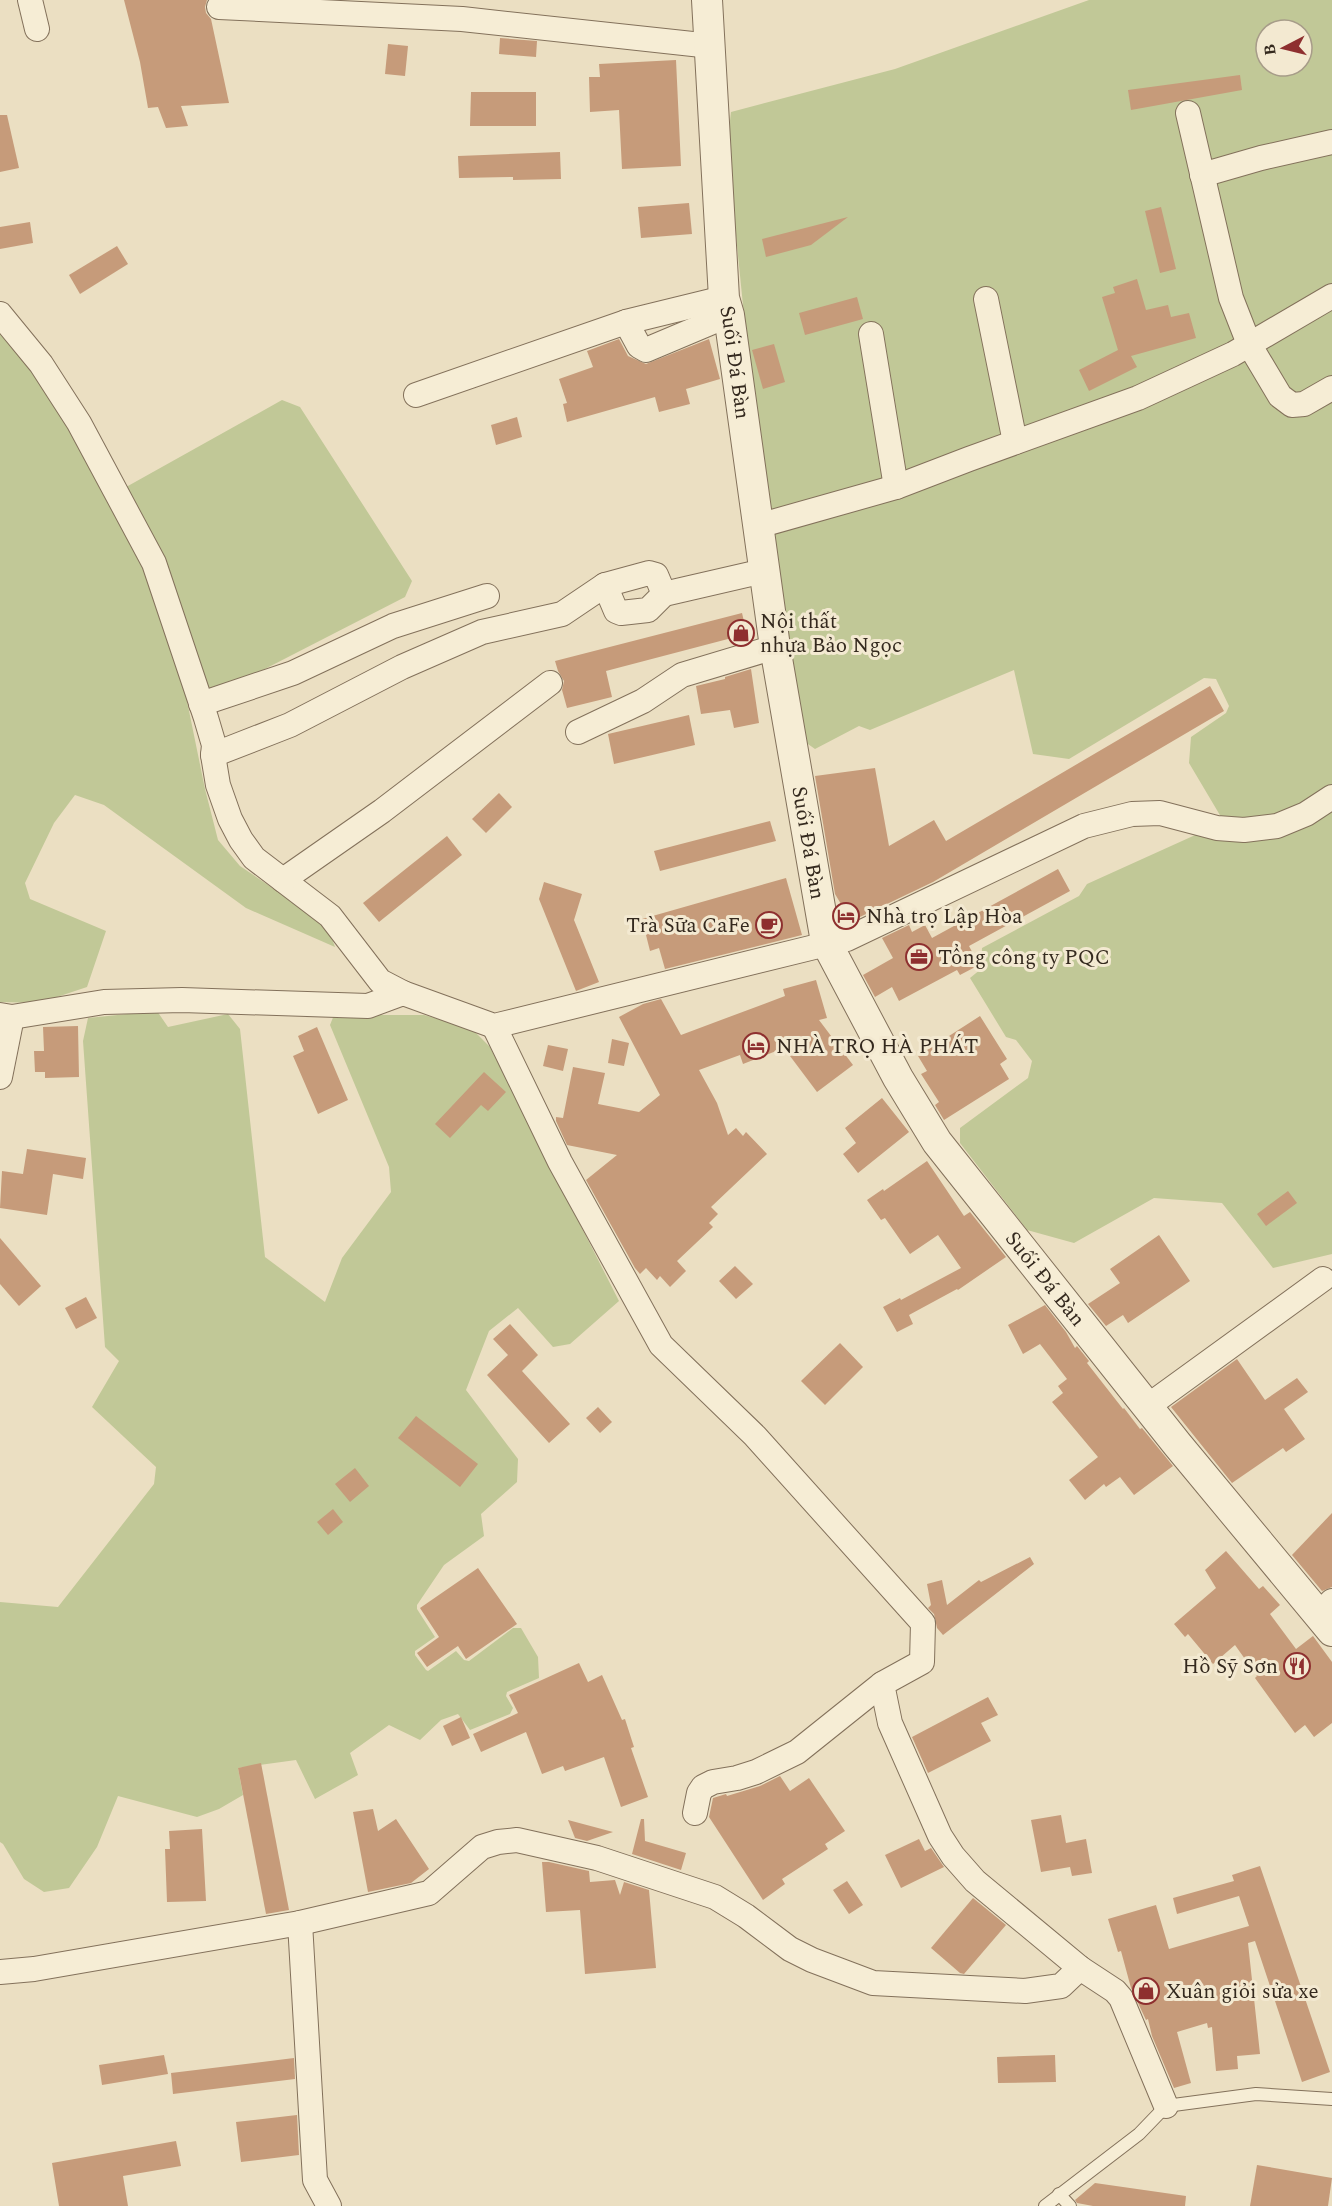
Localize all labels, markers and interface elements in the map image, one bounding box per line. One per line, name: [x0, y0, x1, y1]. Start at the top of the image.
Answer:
north arrow: [1254, 18, 1314, 78]
text: B: [1258, 43, 1283, 57]
street label: Suối Đá Bàn: [710, 302, 758, 421]
place label: Nội thất nhựa Bảo Ngọc: [760, 606, 902, 662]
shop icon: Nội thất nhựa Bảo Ngọc: [726, 618, 756, 648]
street label: Suối Đá Bàn: [782, 784, 833, 902]
hotel icon: Nhà trọ Lập Hòa: [831, 901, 861, 931]
place label: Nhà trọ Lập Hòa: [866, 901, 1023, 933]
place label: Trà Sữa CaFe: [626, 910, 750, 942]
cafe icon: Trà Sữa CaFe: [754, 910, 784, 940]
office icon: Tổng công ty PQC: [904, 942, 934, 972]
place label: Tổng công ty PQC: [938, 942, 1110, 974]
hotel icon: NHÀ TRỌ HÀ PHÁT: [741, 1031, 771, 1061]
place label: NHÀ TRỌ HÀ PHÁT: [776, 1031, 979, 1063]
street label: Suối Đá Bàn: [997, 1224, 1093, 1334]
place label: Hồ Sỹ Sơn: [1182, 1651, 1278, 1683]
restaurant icon: Hồ Sỹ Sơn: [1282, 1651, 1312, 1681]
shop icon: Xuân giỏi sửa xe: [1131, 1976, 1161, 2006]
place label: Xuân giỏi sửa xe: [1166, 1976, 1319, 2008]

